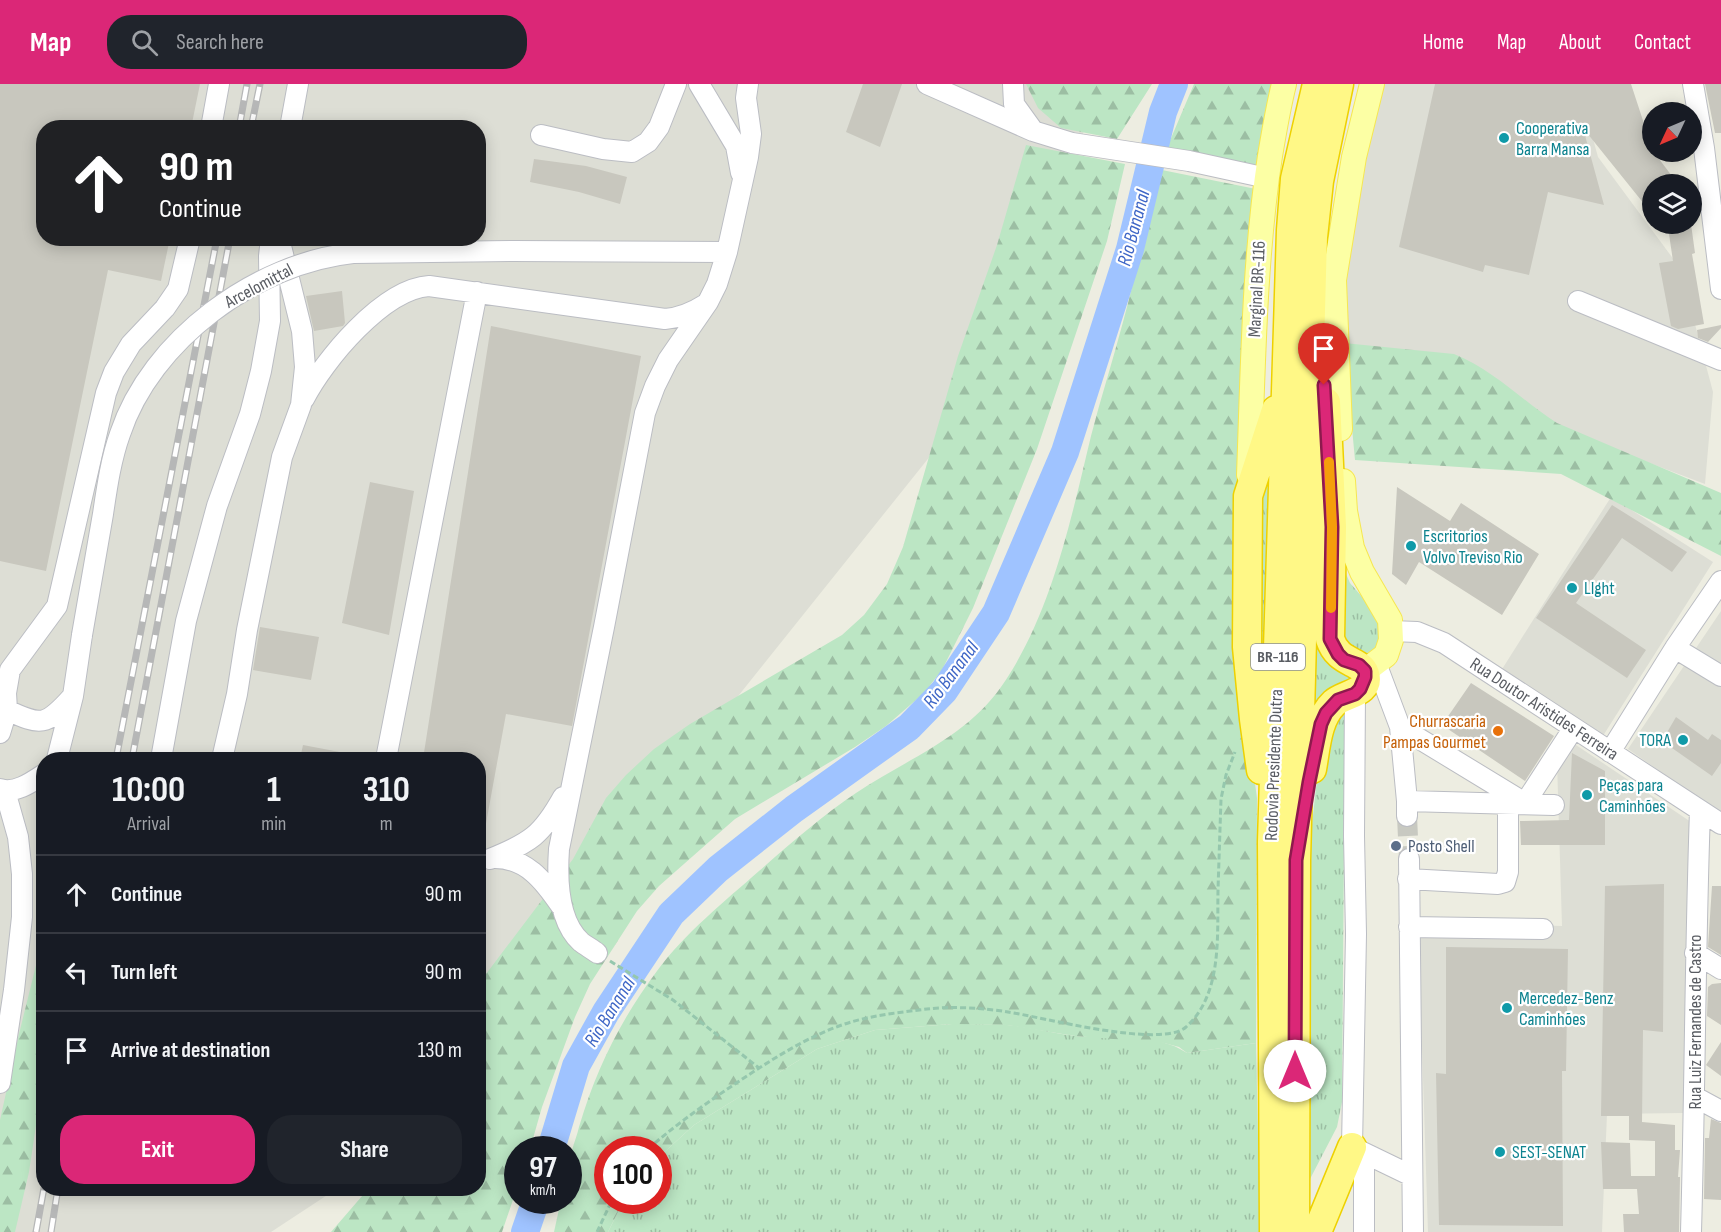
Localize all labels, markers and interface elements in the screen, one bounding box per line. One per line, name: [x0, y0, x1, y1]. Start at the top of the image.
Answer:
search box: [107, 15, 527, 69]
text: Map: [30, 26, 71, 59]
icon: search: [128, 26, 161, 59]
text: Search here: [176, 29, 264, 56]
text: Home: [1423, 30, 1464, 55]
text: Map: [1497, 30, 1526, 55]
text: About: [1559, 30, 1601, 55]
text: Contact: [1634, 30, 1691, 55]
north arrow: [1642, 102, 1702, 162]
map controls: [1642, 102, 1702, 234]
place label: Cooperativa Barra Mansa: [1516, 118, 1590, 160]
marker: Cooperativa Barra Mansa: [1497, 131, 1511, 145]
text: 90 m: [159, 142, 233, 193]
icon: ahead: [60, 144, 138, 222]
button: layers: [1642, 174, 1702, 234]
water label: Rio Bananal: [1112, 186, 1156, 268]
text: Continue: [159, 193, 242, 225]
street label: Marginal BR-116: [1244, 240, 1270, 338]
street label: Arcelomittal: [220, 259, 297, 313]
pin: [1298, 323, 1349, 385]
icon: arrive: [1307, 332, 1340, 365]
place label: Escritorios Volvo Treviso Rio: [1423, 526, 1523, 568]
marker: Escritorios Volvo Treviso Rio: [1404, 539, 1418, 553]
place label: LIght: [1584, 578, 1615, 599]
marker: LIght: [1565, 581, 1579, 595]
water label: Rio Bananal: [918, 636, 985, 713]
road number: BR-116: [1251, 644, 1305, 670]
street label: Rua Doutor Aristides Ferreira: [1466, 653, 1622, 765]
street label: Rodovia Presidente Dutra: [1261, 689, 1287, 841]
place label: Churrascaria Pampas Gourmet: [1383, 711, 1486, 753]
marker: Churrascaria Pampas Gourmet: [1491, 724, 1505, 738]
place label: TORA: [1639, 730, 1671, 751]
marker: TORA: [1676, 733, 1690, 747]
text: 10:00: [112, 769, 185, 812]
text: 1: [267, 769, 281, 812]
text: 310: [363, 769, 410, 812]
place label: Peças para Caminhões: [1599, 775, 1666, 817]
marker: Peças para Caminhões: [1580, 788, 1594, 802]
text: Arrival: [127, 812, 170, 836]
text: min: [261, 812, 286, 836]
text: m: [380, 812, 393, 836]
place label: Posto Shell: [1408, 836, 1475, 857]
marker: Posto Shell: [1389, 839, 1403, 853]
icon: ahead: [60, 878, 93, 911]
text: Continue: [111, 881, 182, 908]
text: 90 m: [425, 881, 462, 908]
street label: Rua Luiz Fernandes de Castro: [1685, 934, 1706, 1110]
icon: left: [60, 956, 93, 989]
text: Turn left: [111, 959, 177, 986]
text: 90 m: [425, 959, 462, 986]
water label: Rio Bananal: [579, 972, 641, 1051]
place label: Mercedez-Benz Caminhões: [1519, 988, 1614, 1030]
marker: Mercedez-Benz Caminhões: [1500, 1001, 1514, 1015]
icon: arrive: [60, 1034, 93, 1067]
text: Arrive at destination: [111, 1037, 270, 1064]
text: 130 m: [418, 1037, 462, 1064]
position arrow: [1263, 1039, 1327, 1103]
button: Exit: [60, 1115, 255, 1184]
button: Share: [267, 1115, 462, 1184]
speed limit sign: 100: [594, 1136, 672, 1214]
place label: SEST-SENAT: [1512, 1142, 1586, 1163]
marker: SEST-SENAT: [1493, 1145, 1507, 1159]
text: 97: [529, 1150, 557, 1186]
text: km/h: [530, 1181, 556, 1200]

